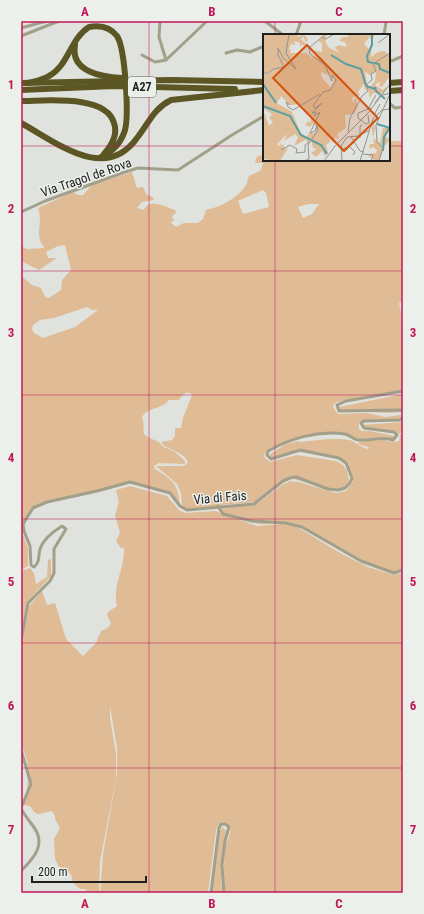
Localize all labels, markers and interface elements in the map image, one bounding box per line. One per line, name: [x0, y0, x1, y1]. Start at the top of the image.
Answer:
text: A: [81, 4, 89, 19]
text: B: [208, 4, 216, 19]
text: C: [335, 4, 343, 19]
inset map: [263, 34, 390, 161]
text: 1: [8, 77, 14, 92]
road number: A27: [128, 77, 156, 97]
text: 1: [410, 77, 416, 92]
street label: Via Tragol de Rova: [39, 155, 133, 200]
text: 2: [8, 201, 15, 216]
text: 2: [410, 201, 417, 216]
text: 3: [8, 325, 14, 340]
text: 3: [410, 325, 416, 340]
text: 4: [8, 450, 15, 465]
text: 4: [410, 450, 417, 465]
street label: Via di Fais: [193, 488, 247, 507]
text: 5: [8, 574, 15, 589]
text: 5: [410, 574, 417, 589]
text: 6: [8, 698, 15, 713]
text: 6: [410, 698, 417, 713]
text: 7: [8, 822, 15, 837]
text: 7: [410, 822, 417, 837]
scale bar: [32, 858, 146, 884]
text: 200 m: [38, 865, 68, 879]
text: A: [81, 896, 89, 911]
text: B: [208, 896, 216, 911]
text: C: [335, 896, 343, 911]

